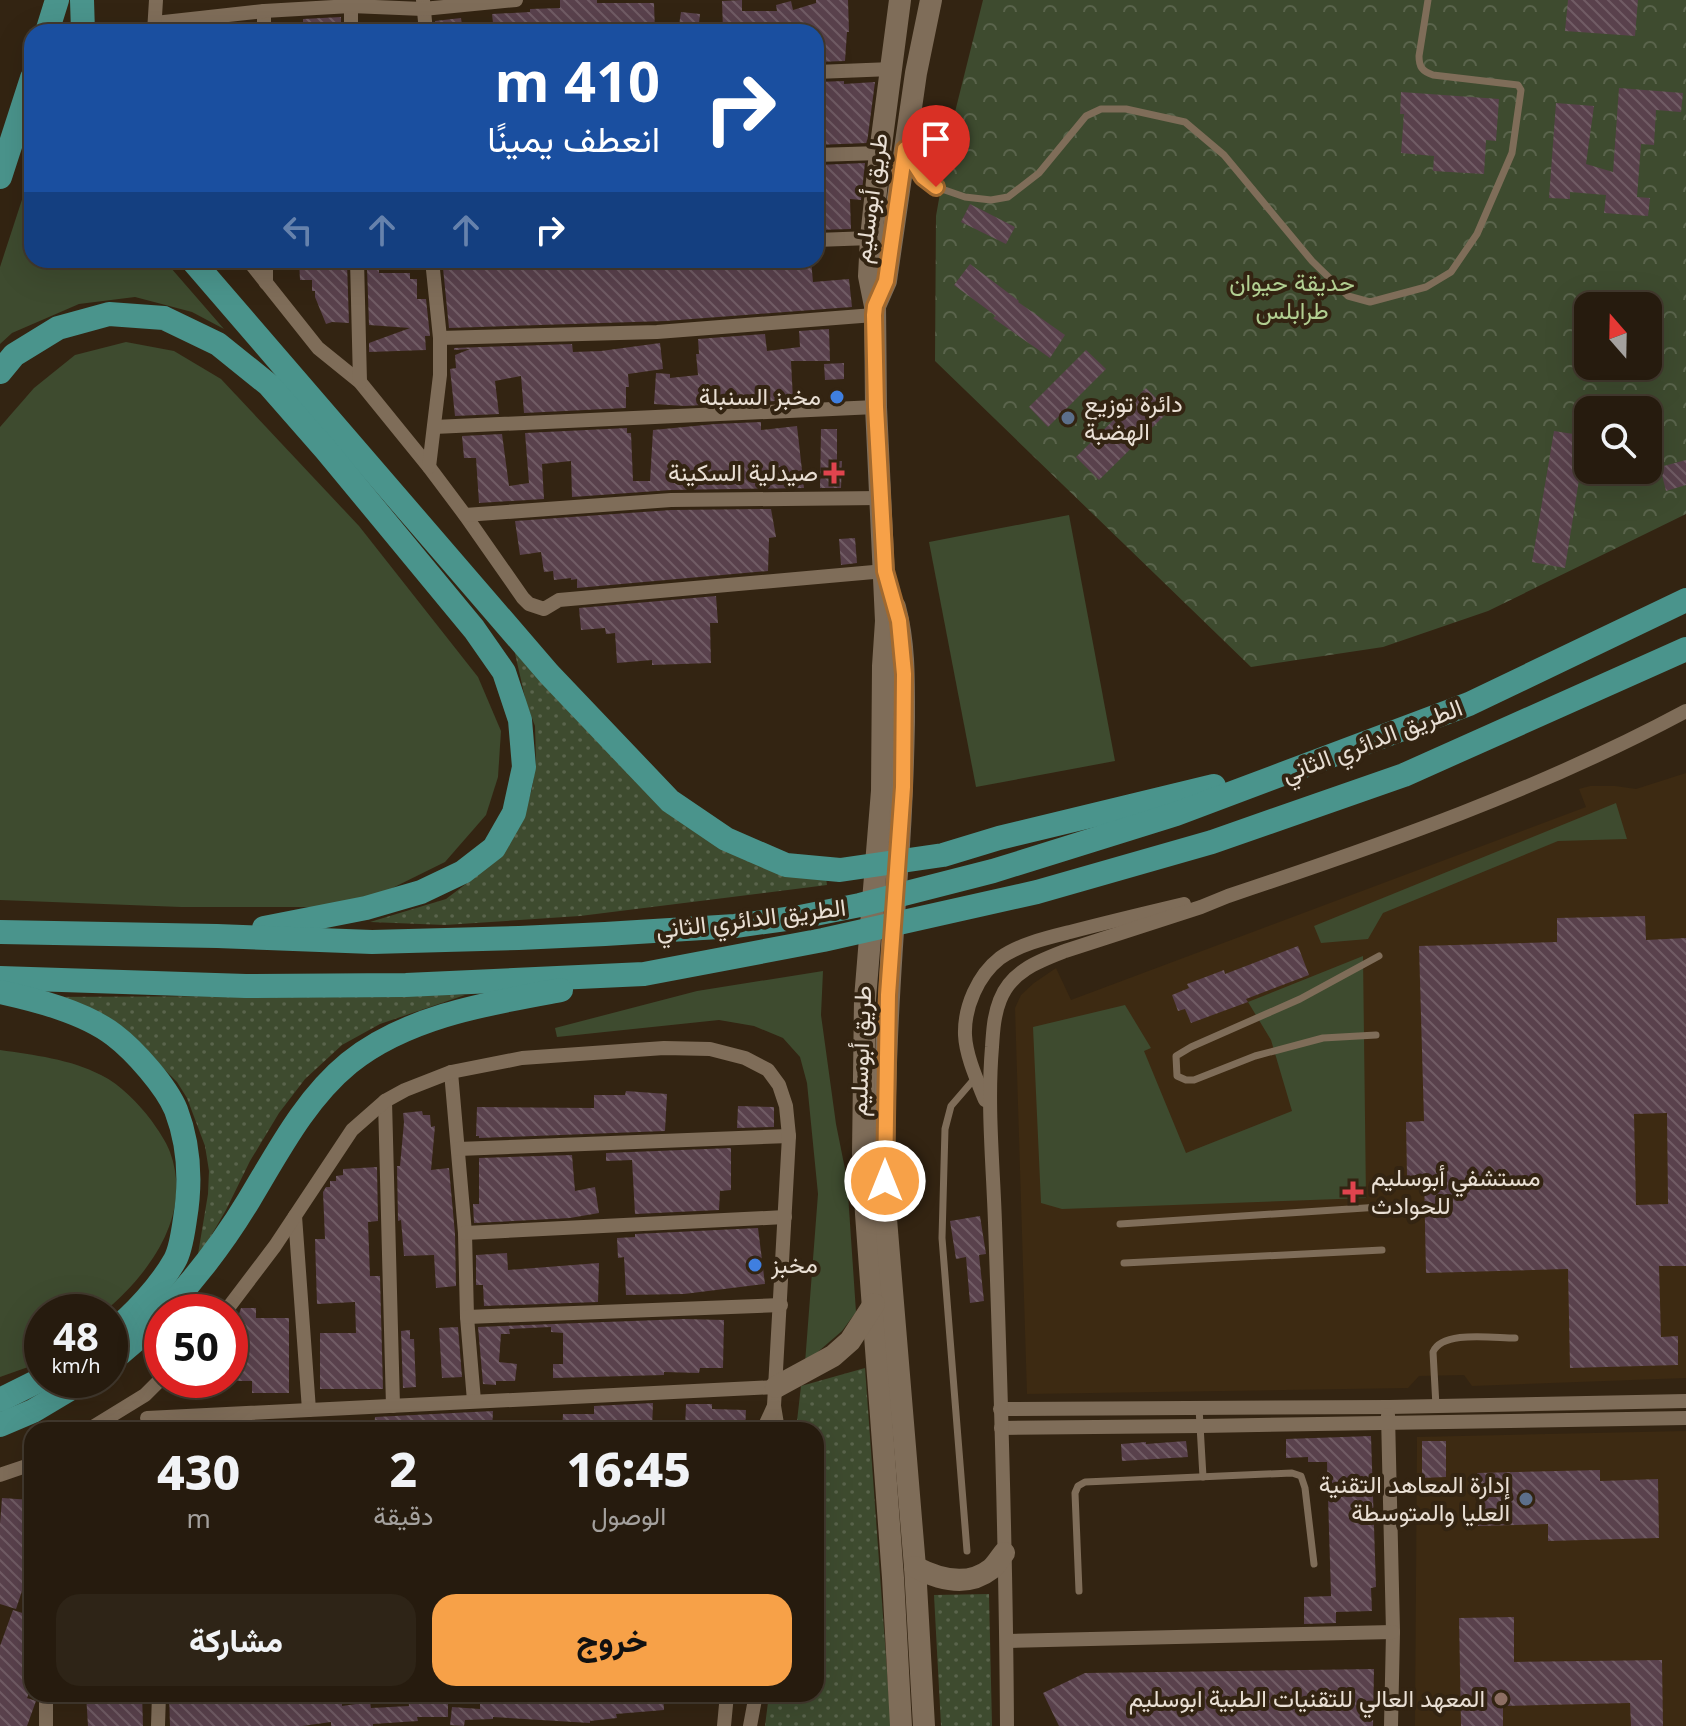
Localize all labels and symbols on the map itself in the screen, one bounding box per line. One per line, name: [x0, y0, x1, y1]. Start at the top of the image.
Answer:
pin: [902, 105, 970, 187]
street label: طريق أبوسليم: [844, 131, 896, 265]
park label: حديقة حيوان طرابلس: [1229, 265, 1355, 326]
north arrow: [1574, 292, 1662, 380]
place label: مخبز السنبلة: [699, 379, 821, 412]
place label: دائرة توزيع الهضبة: [1084, 386, 1183, 447]
marker: مخبز السنبلة: [828, 388, 846, 406]
marker: دائرة توزيع الهضبة: [1059, 409, 1077, 427]
place label: صيدلية السكينة: [668, 455, 818, 488]
marker: صيدلية السكينة: [825, 464, 843, 482]
street label: الطريق الدائري الثاني: [1276, 690, 1468, 793]
street label: الطريق الدائري الثاني: [654, 889, 848, 950]
street label: طريق أبوسليم: [841, 985, 879, 1117]
position arrow: [843, 1139, 927, 1223]
place label: مستشفي أبوسليم للحوادث: [1371, 1160, 1540, 1221]
marker: مستشفي أبوسليم للحوادث: [1342, 1181, 1364, 1203]
place label: مخبز: [770, 1247, 818, 1280]
marker: مخبز: [746, 1256, 764, 1274]
speed limit sign: 50: [144, 1294, 248, 1398]
place label: إدارة المعاهد التقنية العليا والمتوسطة: [1319, 1467, 1510, 1528]
marker: إدارة المعاهد التقنية العليا والمتوسطة: [1517, 1490, 1535, 1508]
place label: المعهد العالي للتقنيات الطبية ابوسليم: [1129, 1681, 1485, 1718]
marker: المعهد العالي للتقنيات الطبية ابوسليم: [1492, 1690, 1510, 1708]

